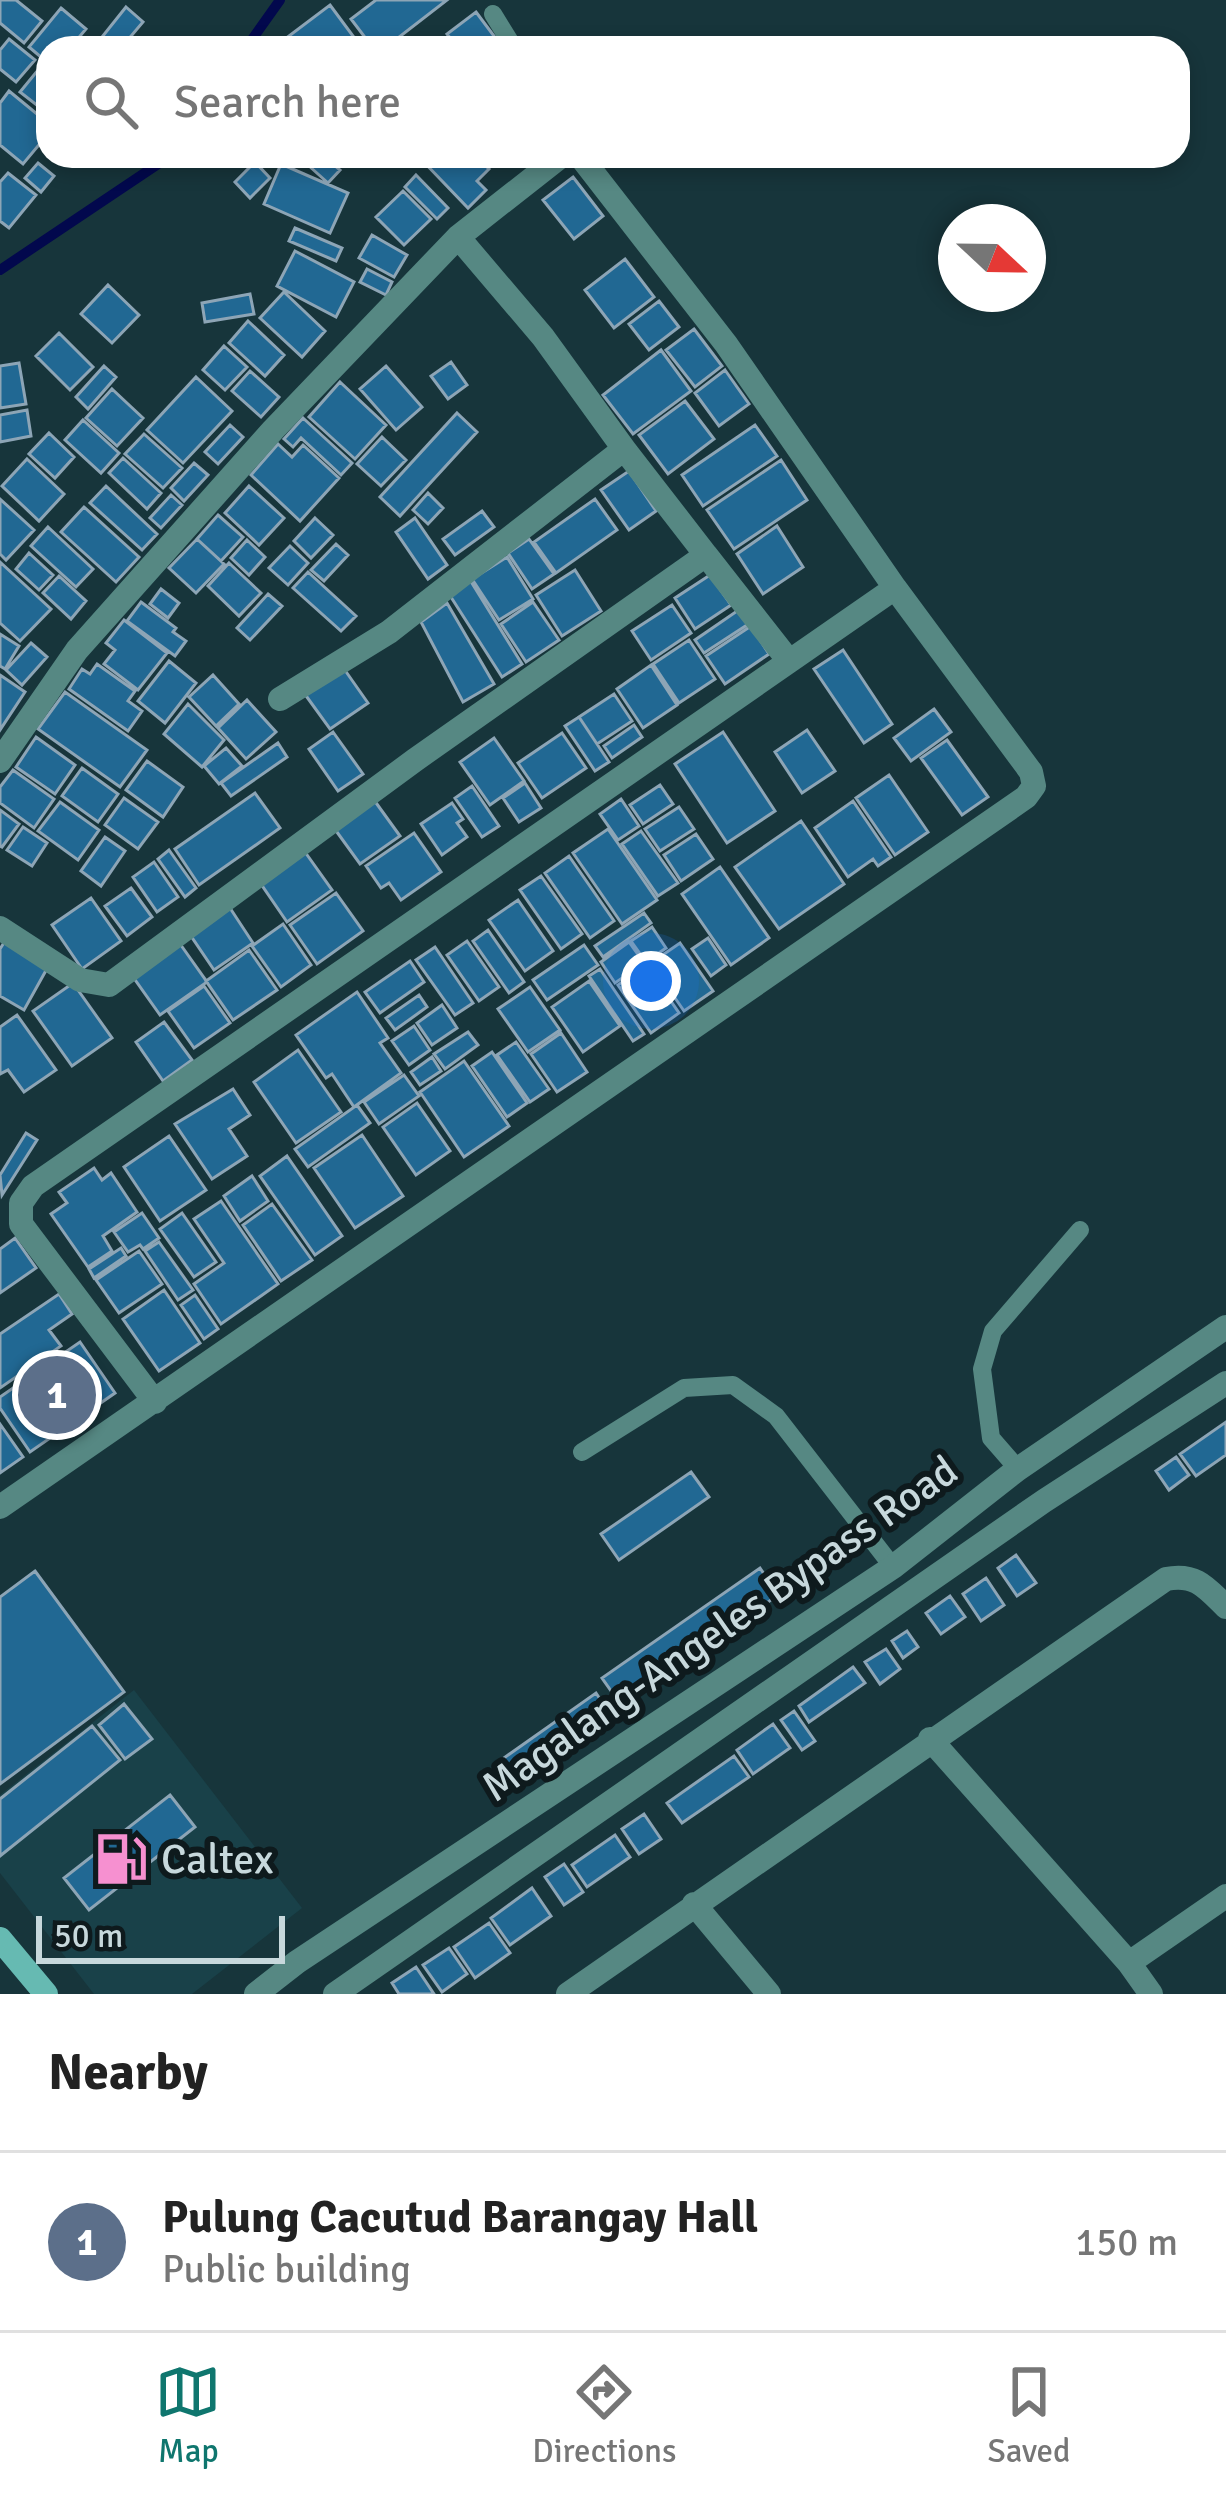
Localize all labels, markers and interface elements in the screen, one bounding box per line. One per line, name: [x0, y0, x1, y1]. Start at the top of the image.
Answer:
search box: [36, 36, 1190, 168]
icon: search: [78, 69, 144, 135]
text: Search here: [174, 75, 401, 130]
north arrow: [938, 204, 1046, 312]
your location: [621, 951, 681, 1011]
pin: 1: [18, 1350, 96, 1440]
street label: Magalang-Angeles Bypass Road: [473, 1445, 967, 1813]
fuel station icon: Caltex: [92, 1830, 150, 1888]
place label: Caltex: [161, 1834, 274, 1885]
scale bar: [36, 1910, 285, 1963]
text: 50 m: [54, 1916, 123, 1957]
text: Nearby: [48, 2041, 208, 2104]
text: Pulung Cacutud Barangay Hall: [162, 2190, 758, 2245]
text: 1: [76, 2218, 98, 2266]
text: 150 m: [1075, 2218, 1178, 2266]
text: Public building: [162, 2245, 411, 2293]
tab: Map: [155, 2359, 221, 2472]
tab: Directions: [532, 2359, 677, 2472]
tab: Saved: [987, 2359, 1071, 2472]

